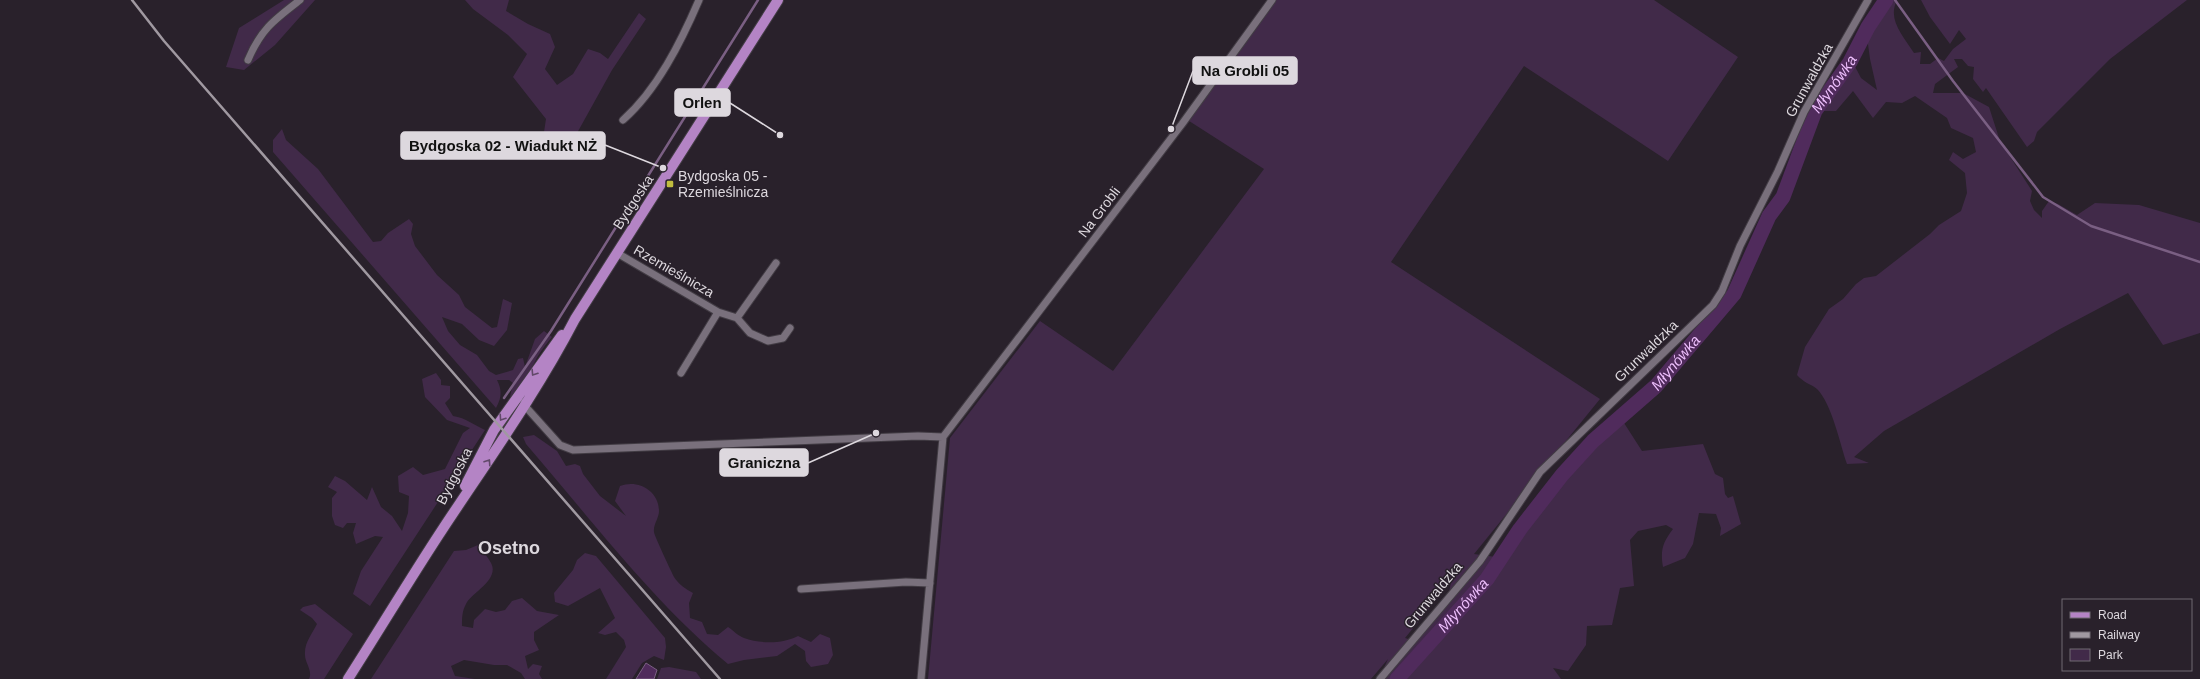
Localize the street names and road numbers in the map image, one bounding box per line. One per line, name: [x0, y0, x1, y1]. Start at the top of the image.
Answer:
street label: Grunwaldzka: [1782, 40, 1836, 120]
street label: Bydgoska: [610, 172, 657, 232]
street label: Na Grobli: [1075, 184, 1123, 240]
street label: Rzemieślnicza: [631, 242, 717, 301]
street label: Grunwaldzka: [1611, 317, 1681, 385]
street label: Bydgoska: [433, 445, 475, 507]
street label: Grunwaldzka: [1401, 558, 1466, 631]

